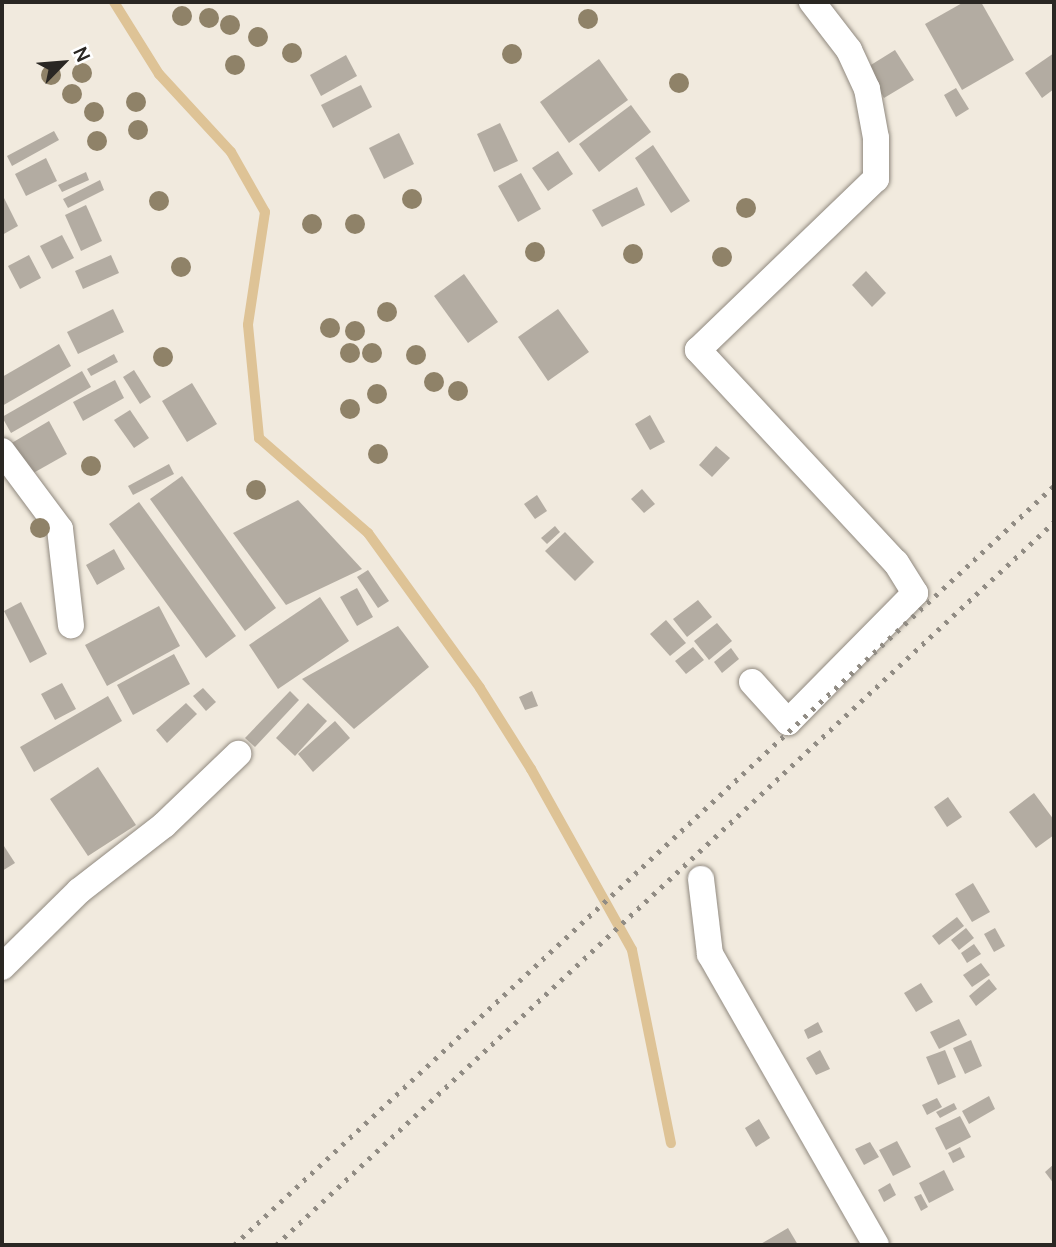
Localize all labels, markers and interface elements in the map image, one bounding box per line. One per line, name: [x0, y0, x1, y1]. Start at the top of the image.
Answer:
north arrow: [28, 28, 98, 98]
text: N: [67, 42, 97, 66]

